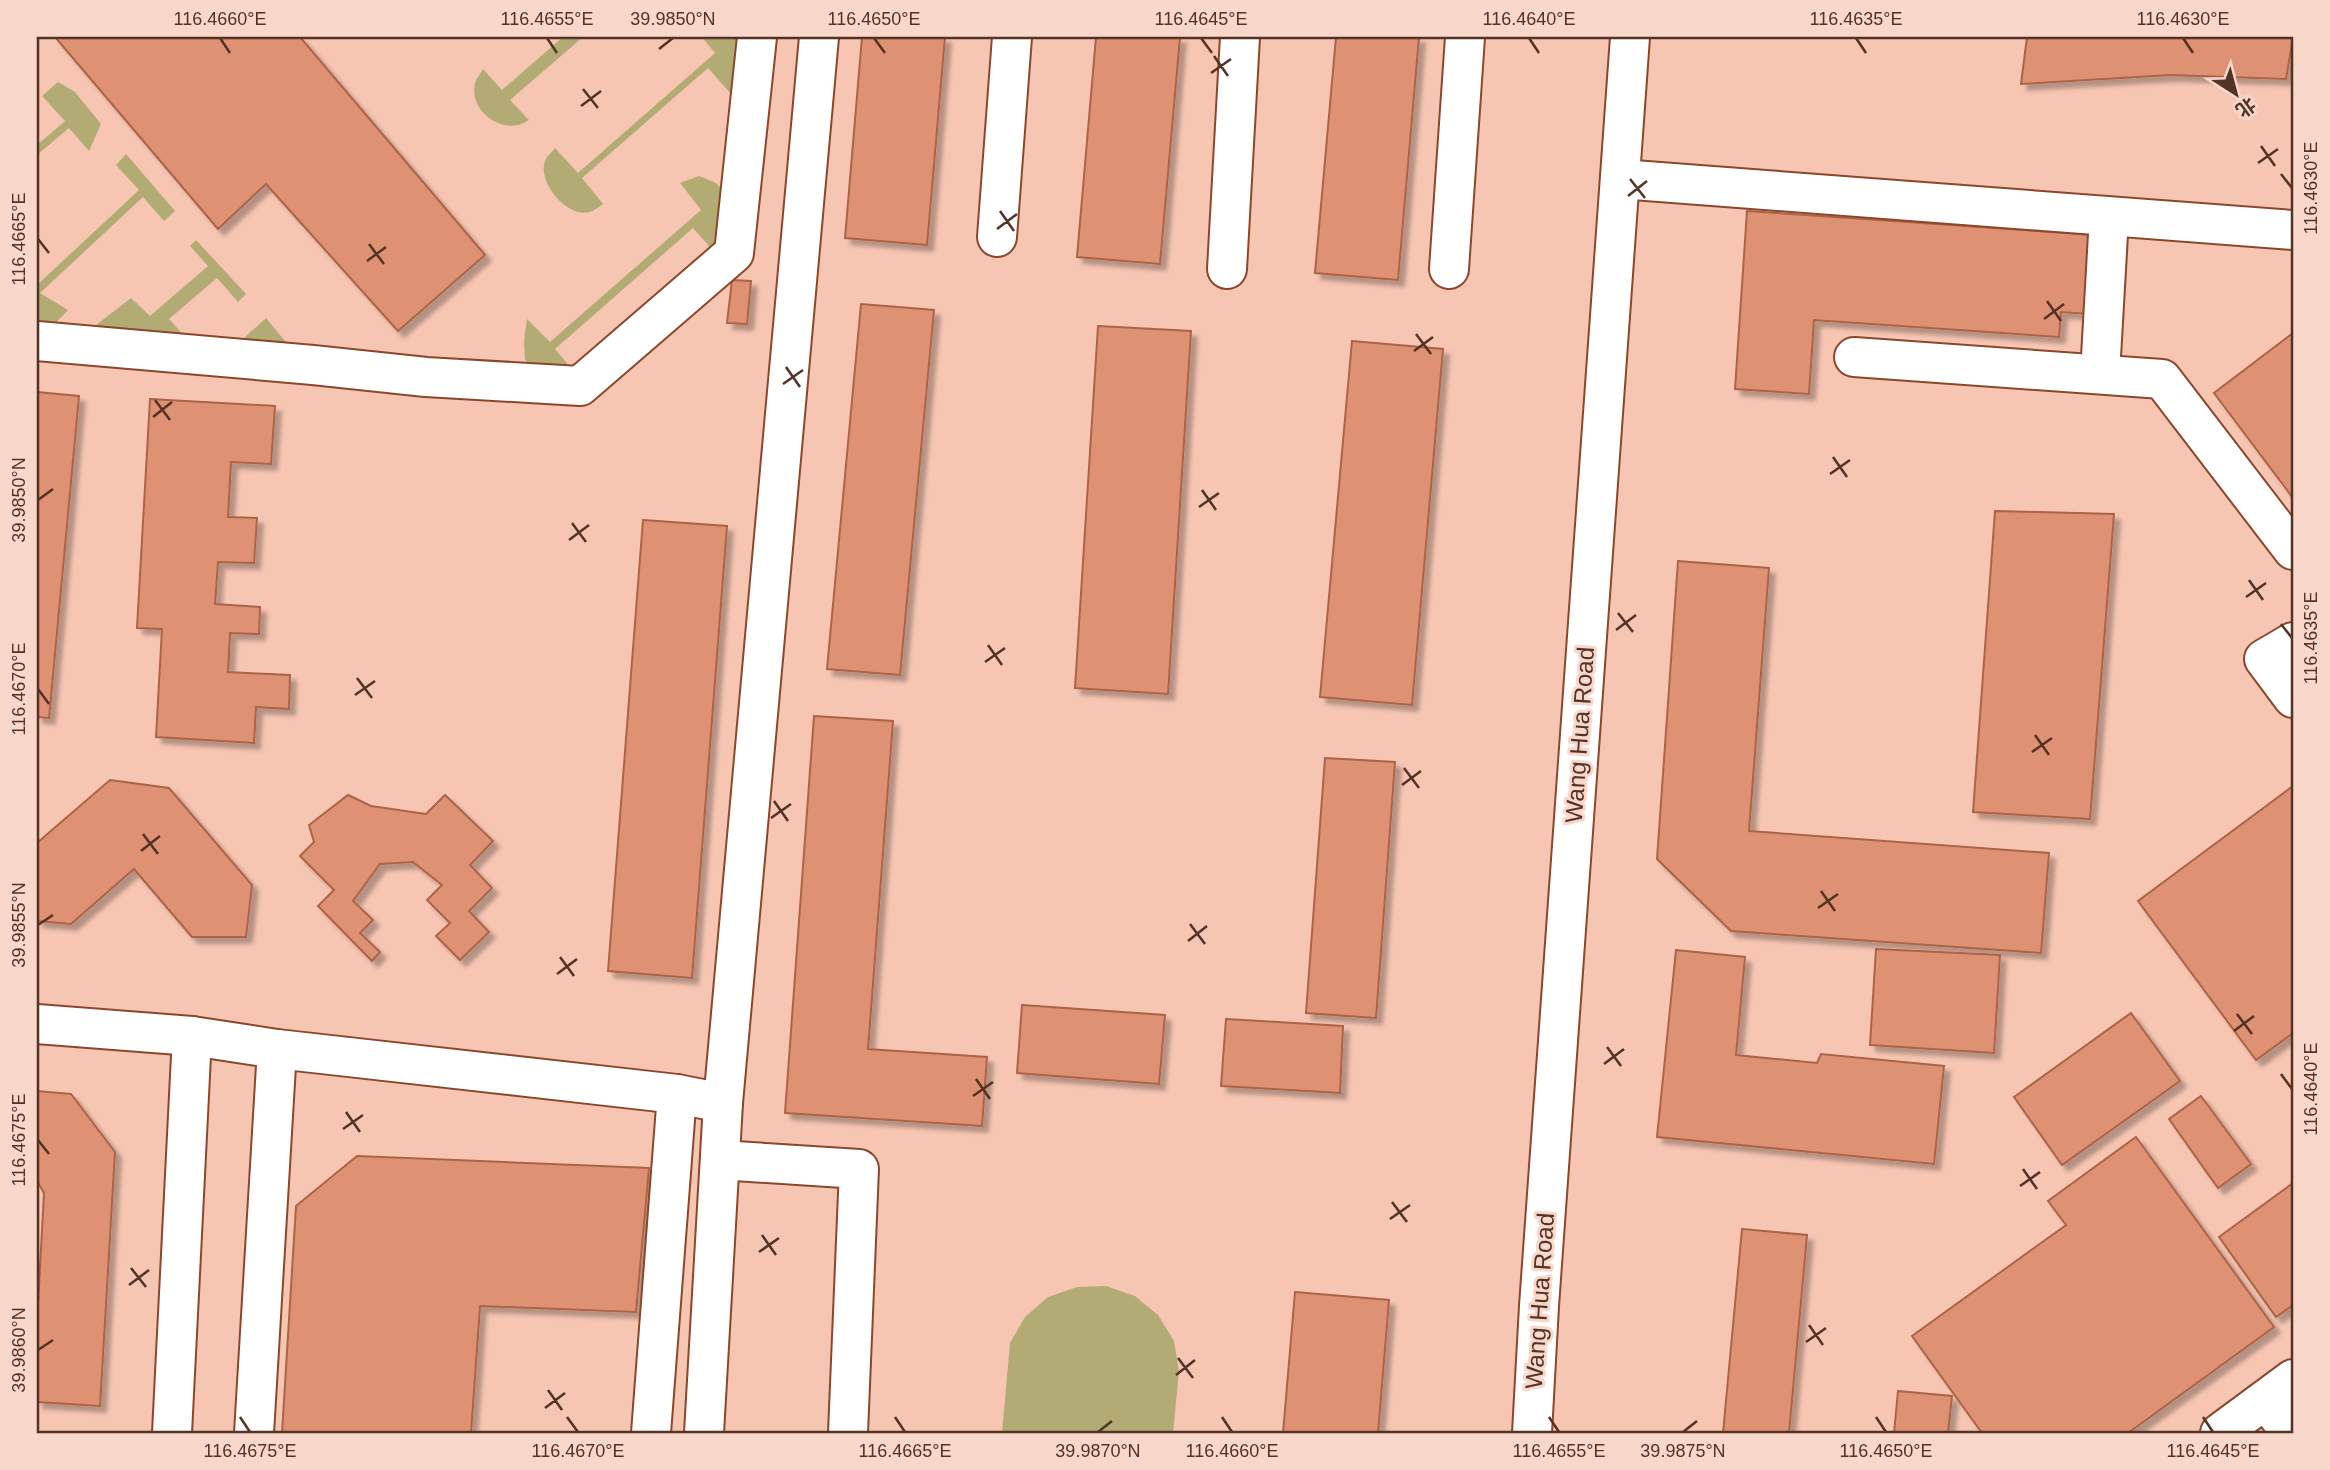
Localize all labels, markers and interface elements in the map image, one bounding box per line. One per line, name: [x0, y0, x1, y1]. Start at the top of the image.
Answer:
text: 116.4660°E: [174, 9, 266, 29]
text: 116.4655°E: [501, 9, 593, 29]
text: 39.9850°N: [630, 9, 716, 29]
text: 116.4650°E: [828, 9, 920, 29]
text: 116.4645°E: [1155, 9, 1247, 29]
text: 116.4640°E: [1483, 9, 1575, 29]
text: 116.4635°E: [1810, 9, 1902, 29]
text: 116.4630°E: [2137, 9, 2229, 29]
north arrow: [2200, 60, 2270, 130]
text: 北: [2232, 93, 2260, 121]
text: 116.4630°E: [2301, 142, 2321, 234]
text: 116.4665°E: [9, 193, 29, 285]
text: 39.9850°N: [9, 457, 29, 543]
text: 116.4635°E: [2301, 592, 2321, 684]
text: 116.4670°E: [9, 643, 29, 735]
street label: Wang Hua Road: [1560, 646, 1599, 824]
text: 39.9855°N: [9, 882, 29, 968]
text: 116.4640°E: [2301, 1043, 2321, 1135]
text: 116.4675°E: [9, 1094, 29, 1186]
street label: Wang Hua Road: [1520, 1212, 1559, 1390]
text: 39.9860°N: [9, 1307, 29, 1393]
text: 116.4675°E: [204, 1441, 296, 1461]
text: 116.4670°E: [532, 1441, 624, 1461]
text: 116.4665°E: [859, 1441, 951, 1461]
text: 39.9870°N: [1055, 1441, 1141, 1461]
text: 116.4660°E: [1186, 1441, 1278, 1461]
text: 116.4655°E: [1513, 1441, 1605, 1461]
text: 39.9875°N: [1640, 1441, 1726, 1461]
text: 116.4650°E: [1840, 1441, 1932, 1461]
text: 116.4645°E: [2167, 1441, 2259, 1461]

